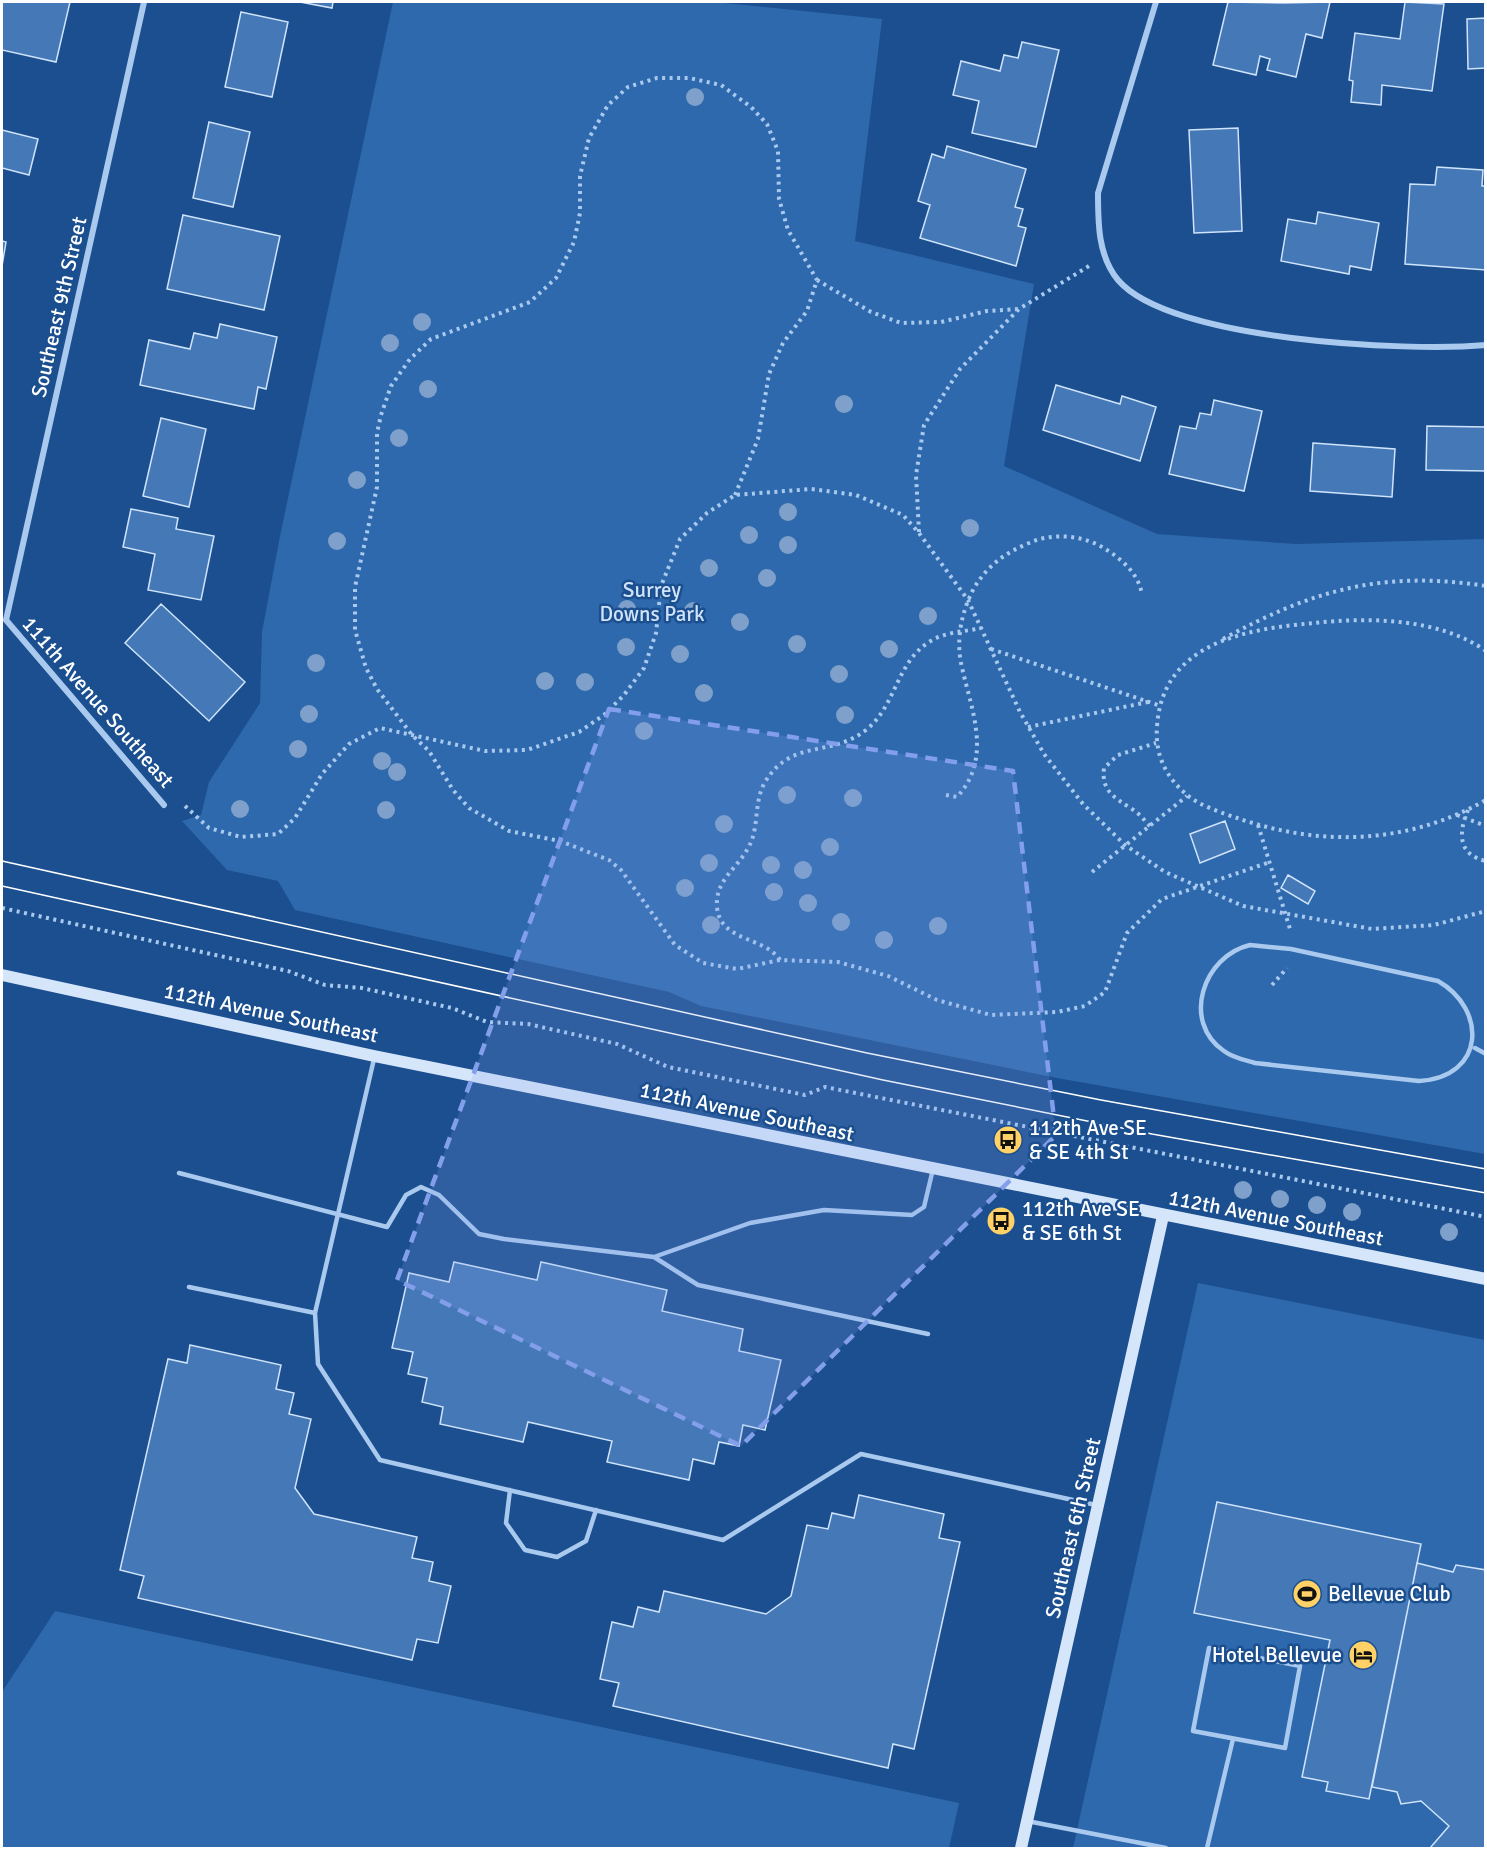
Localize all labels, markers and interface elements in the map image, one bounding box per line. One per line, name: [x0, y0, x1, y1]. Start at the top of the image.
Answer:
street label: Southeast 9th Street: [26, 214, 92, 400]
park label: Surrey Downs Park: [599, 577, 705, 627]
street label: 111th Avenue Southeast: [17, 611, 179, 793]
street label: 112th Avenue Southeast: [162, 978, 380, 1048]
street label: 112th Avenue Southeast: [638, 1077, 856, 1147]
place label: 112th Ave SE & SE 4th St: [1029, 1115, 1147, 1165]
bus stop icon: 112th Ave SE & SE 4th St: [992, 1124, 1024, 1156]
street label: 112th Avenue Southeast: [1166, 1184, 1386, 1252]
place label: 112th Ave SE & SE 6th St: [1022, 1196, 1140, 1246]
bus stop icon: 112th Ave SE & SE 6th St: [985, 1205, 1017, 1237]
street label: Southeast 6th Street: [1040, 1435, 1106, 1621]
sports icon: Bellevue Club: [1291, 1578, 1323, 1610]
place label: Bellevue Club: [1328, 1581, 1451, 1607]
hotel icon: Hotel Bellevue: [1347, 1639, 1379, 1671]
place label: Hotel Bellevue: [1212, 1642, 1342, 1668]

